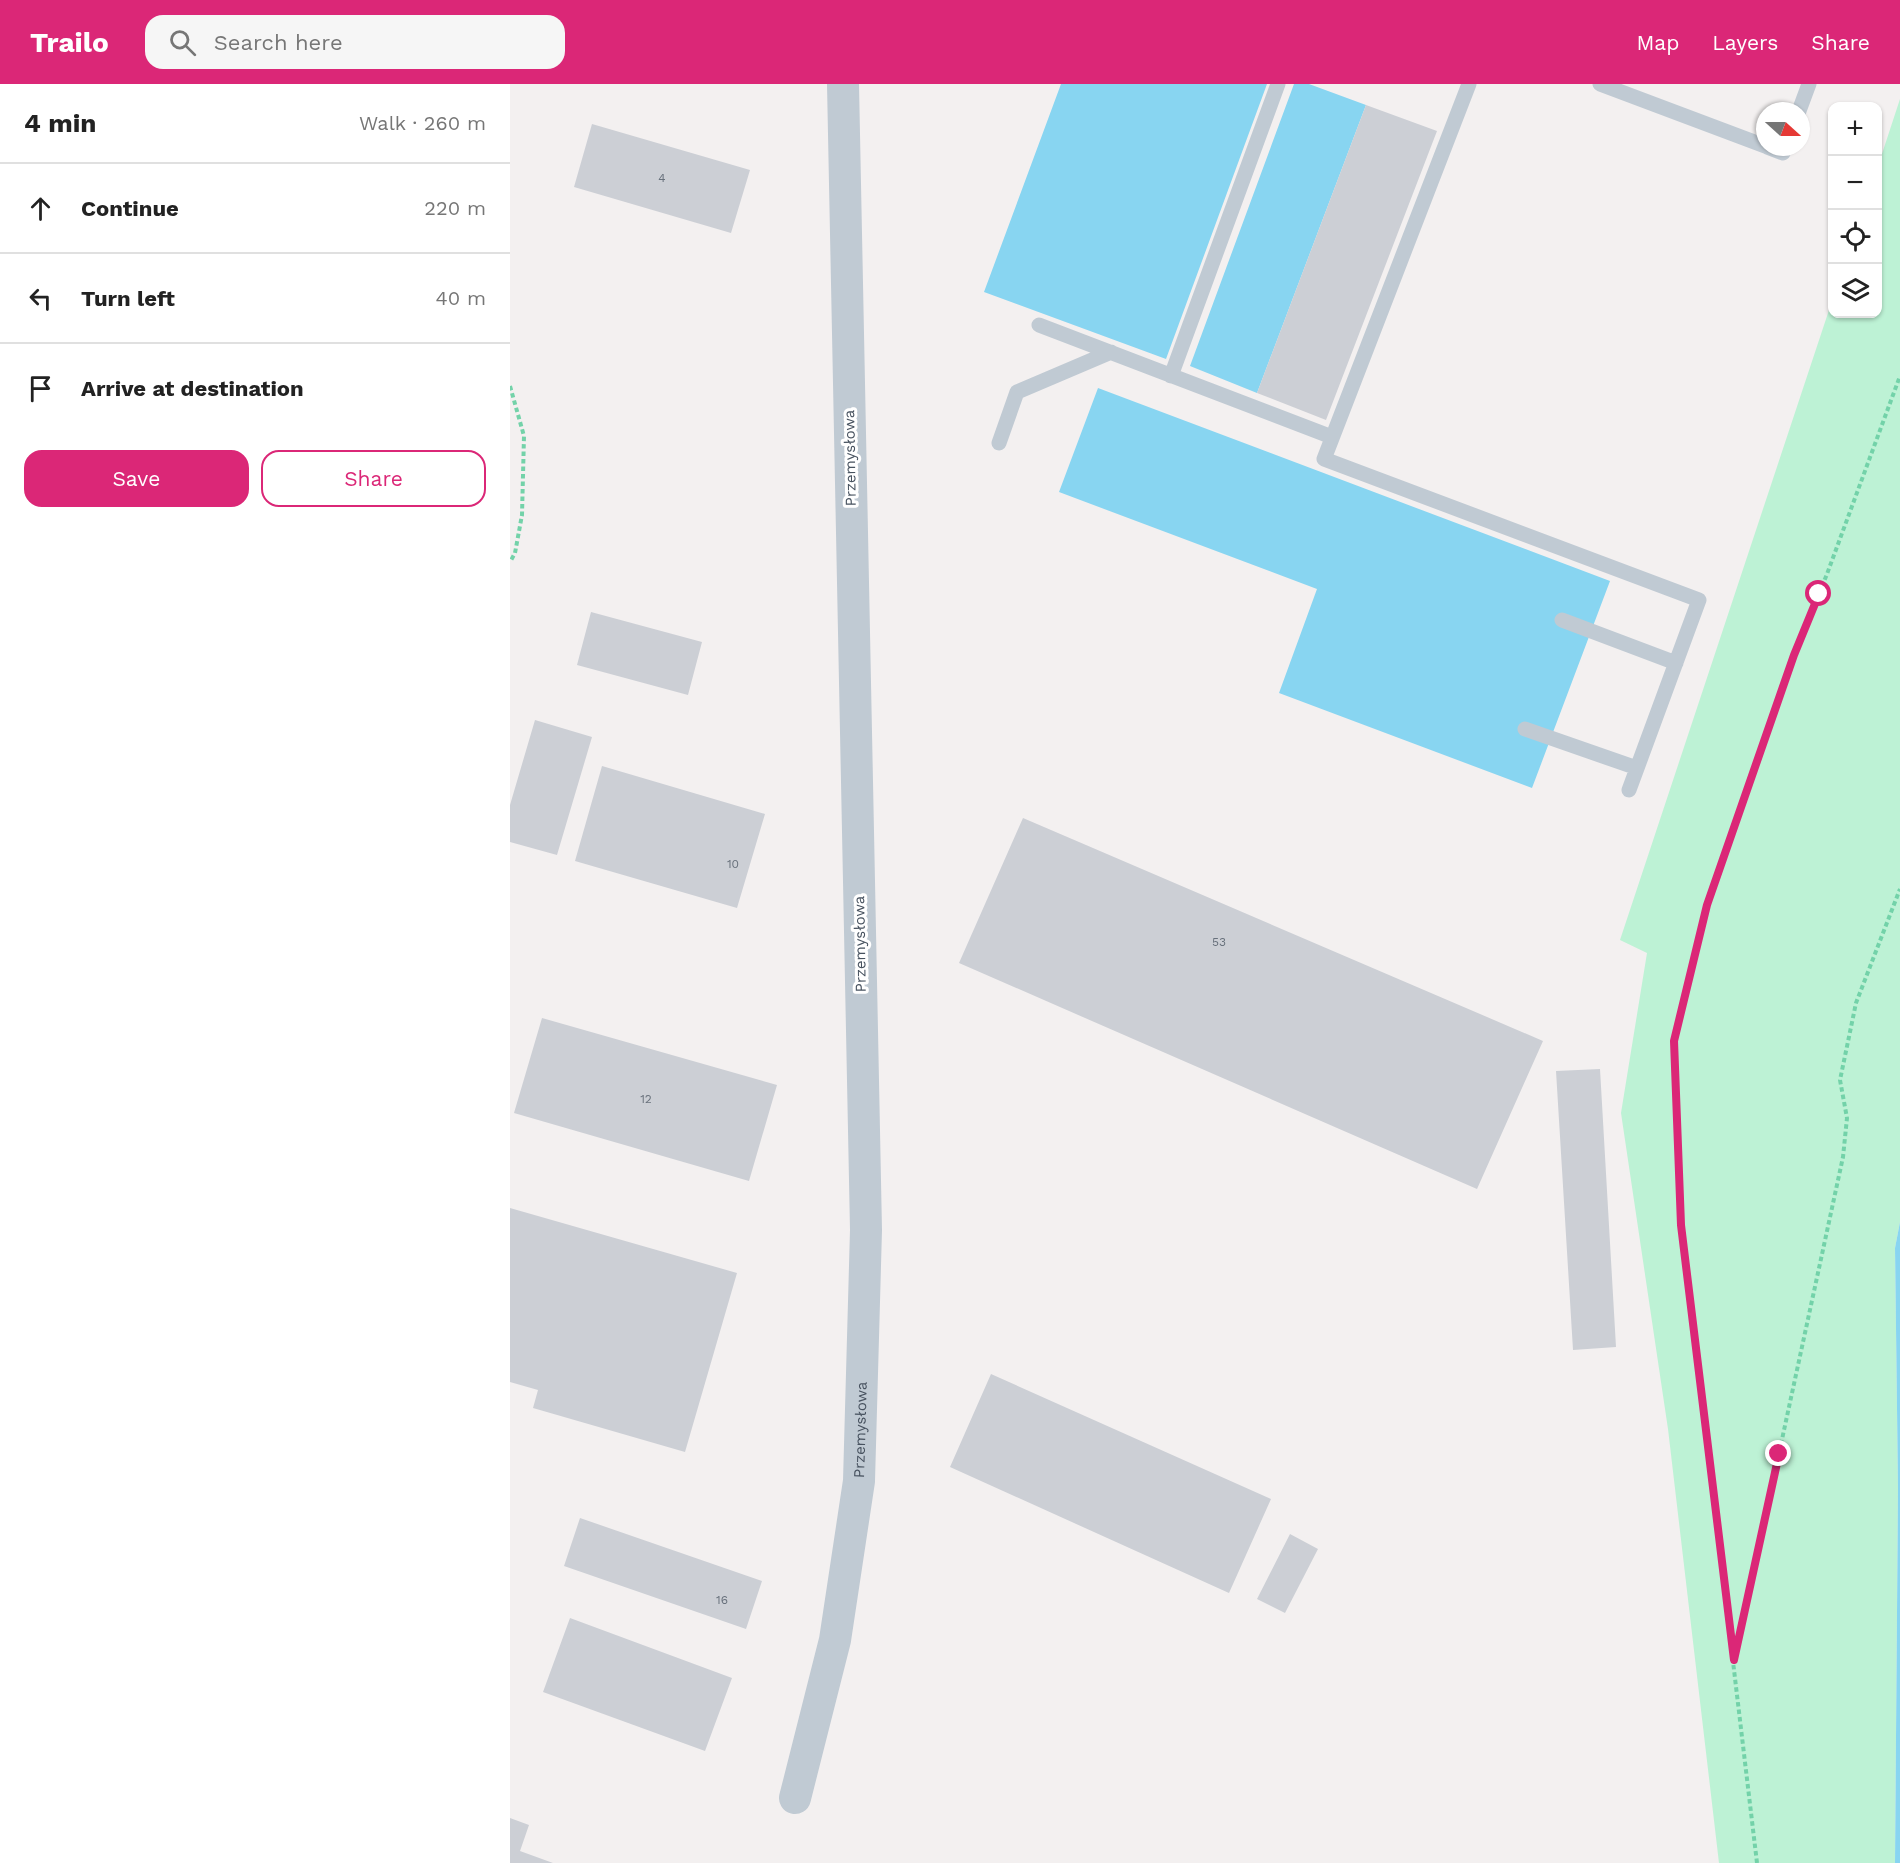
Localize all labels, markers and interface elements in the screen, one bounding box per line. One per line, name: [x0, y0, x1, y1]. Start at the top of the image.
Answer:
search box: [145, 15, 565, 69]
text: Trailo: [30, 26, 109, 59]
icon: search: [166, 26, 199, 59]
text: Search here: [214, 30, 343, 55]
text: Map: [1636, 30, 1679, 55]
text: Layers: [1712, 30, 1778, 55]
text: Share: [1811, 30, 1870, 55]
north arrow: [1756, 102, 1810, 156]
map controls: [1828, 102, 1882, 318]
button: +: [1828, 102, 1882, 156]
text: 4 min: [24, 108, 96, 138]
text: Walk · 260 m: [359, 111, 486, 135]
button: −: [1828, 156, 1882, 210]
house number: 4: [658, 171, 666, 185]
icon: ahead: [24, 192, 57, 225]
text: Continue: [81, 196, 179, 221]
text: 220 m: [424, 196, 486, 220]
button: locate: [1828, 210, 1882, 264]
button: layers: [1828, 264, 1882, 318]
icon: left: [24, 282, 57, 315]
text: Turn left: [81, 286, 175, 311]
text: 40 m: [435, 286, 486, 310]
icon: arrive: [24, 372, 57, 405]
text: Arrive at destination: [81, 376, 304, 401]
street label: Przemysłowa: [840, 409, 860, 506]
button: Save: [24, 450, 249, 507]
button: Share: [261, 450, 486, 507]
route start: [1805, 580, 1831, 606]
house number: 10: [727, 857, 739, 871]
street label: Przemysłowa: [850, 895, 870, 992]
house number: 53: [1212, 935, 1226, 949]
house number: 12: [640, 1092, 652, 1106]
street label: Przemysłowa: [850, 1381, 871, 1478]
route end: [1765, 1440, 1791, 1466]
house number: 16: [716, 1593, 728, 1607]

